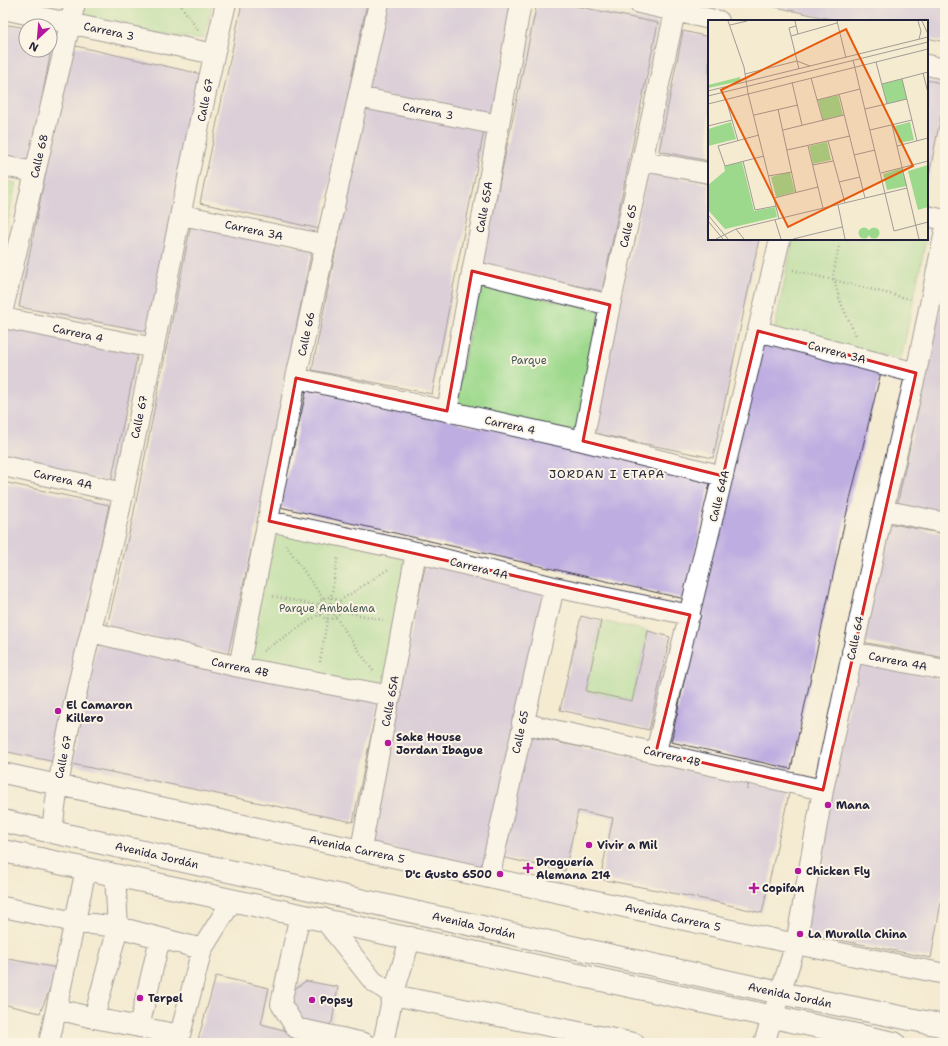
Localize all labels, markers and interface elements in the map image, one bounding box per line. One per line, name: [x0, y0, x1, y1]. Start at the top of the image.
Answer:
north arrow: [18, 18, 58, 58]
street label: Carrera 3: [82, 19, 136, 44]
inset map: [708, 20, 928, 240]
text: N: [26, 38, 41, 55]
street label: Calle 67: [194, 77, 217, 123]
street label: Carrera 3: [401, 99, 455, 124]
street label: Calle 68: [27, 133, 52, 180]
street label: Calle 65A: [473, 180, 496, 234]
street label: Calle 65: [616, 203, 641, 249]
street label: Carrera 3A: [223, 217, 284, 244]
street label: Calle 66: [294, 311, 319, 358]
street label: Carrera 4: [51, 321, 105, 346]
street label: Carrera 3A: [806, 338, 867, 367]
park label: Parque: [511, 353, 547, 368]
street label: Calle 67: [128, 394, 151, 440]
street label: Carrera 4: [483, 413, 537, 438]
street label: Carrera 4A: [32, 466, 94, 493]
district label: JORDAN I ETAPA: [549, 466, 665, 482]
street label: Calle 64A: [706, 469, 733, 524]
street label: Carrera 4A: [448, 554, 510, 583]
park label: Parque Ambalema: [279, 601, 375, 616]
street label: Calle 64: [843, 614, 868, 662]
street label: Carrera 4A: [867, 648, 929, 675]
street label: Carrera 4B: [210, 654, 270, 681]
street label: Calle 65A: [378, 674, 403, 728]
place label: El Camaron Killero: [66, 698, 133, 726]
marker: El Camaron Killero: [53, 706, 63, 716]
street label: Calle 65: [509, 709, 532, 755]
place label: Sake House Jordan Ibague: [396, 730, 483, 758]
street label: Calle 67: [52, 734, 75, 780]
marker: Sake House Jordan Ibague: [383, 738, 393, 748]
street label: Carrera 4B: [642, 743, 702, 770]
place label: Mana: [836, 798, 870, 813]
marker: Mana: [823, 800, 833, 810]
street label: Avenida Carrera 5: [308, 832, 406, 867]
place label: Vivir a Mil: [597, 838, 658, 853]
street label: Avenida Jordán: [114, 839, 200, 872]
marker: Vivir a Mil: [584, 840, 594, 850]
place label: Droguería Alemana 214: [536, 855, 611, 883]
marker: Droguería Alemana 214: [523, 863, 533, 873]
place label: Chicken Fly: [806, 864, 870, 879]
marker: Chicken Fly: [793, 866, 803, 876]
place label: D'c Gusto 6500: [405, 867, 492, 882]
marker: D'c Gusto 6500: [495, 869, 505, 879]
place label: Copifan: [762, 881, 805, 896]
marker: Copifan: [749, 883, 759, 893]
street label: Avenida Carrera 5: [624, 900, 722, 935]
street label: Avenida Jordán: [431, 909, 517, 942]
place label: La Muralla China: [808, 927, 907, 942]
marker: La Muralla China: [795, 929, 805, 939]
street label: Avenida Jordán: [747, 979, 833, 1012]
place label: Terpel: [148, 991, 183, 1006]
marker: Terpel: [135, 993, 145, 1003]
place label: Popsy: [320, 993, 353, 1008]
marker: Popsy: [307, 995, 317, 1005]

